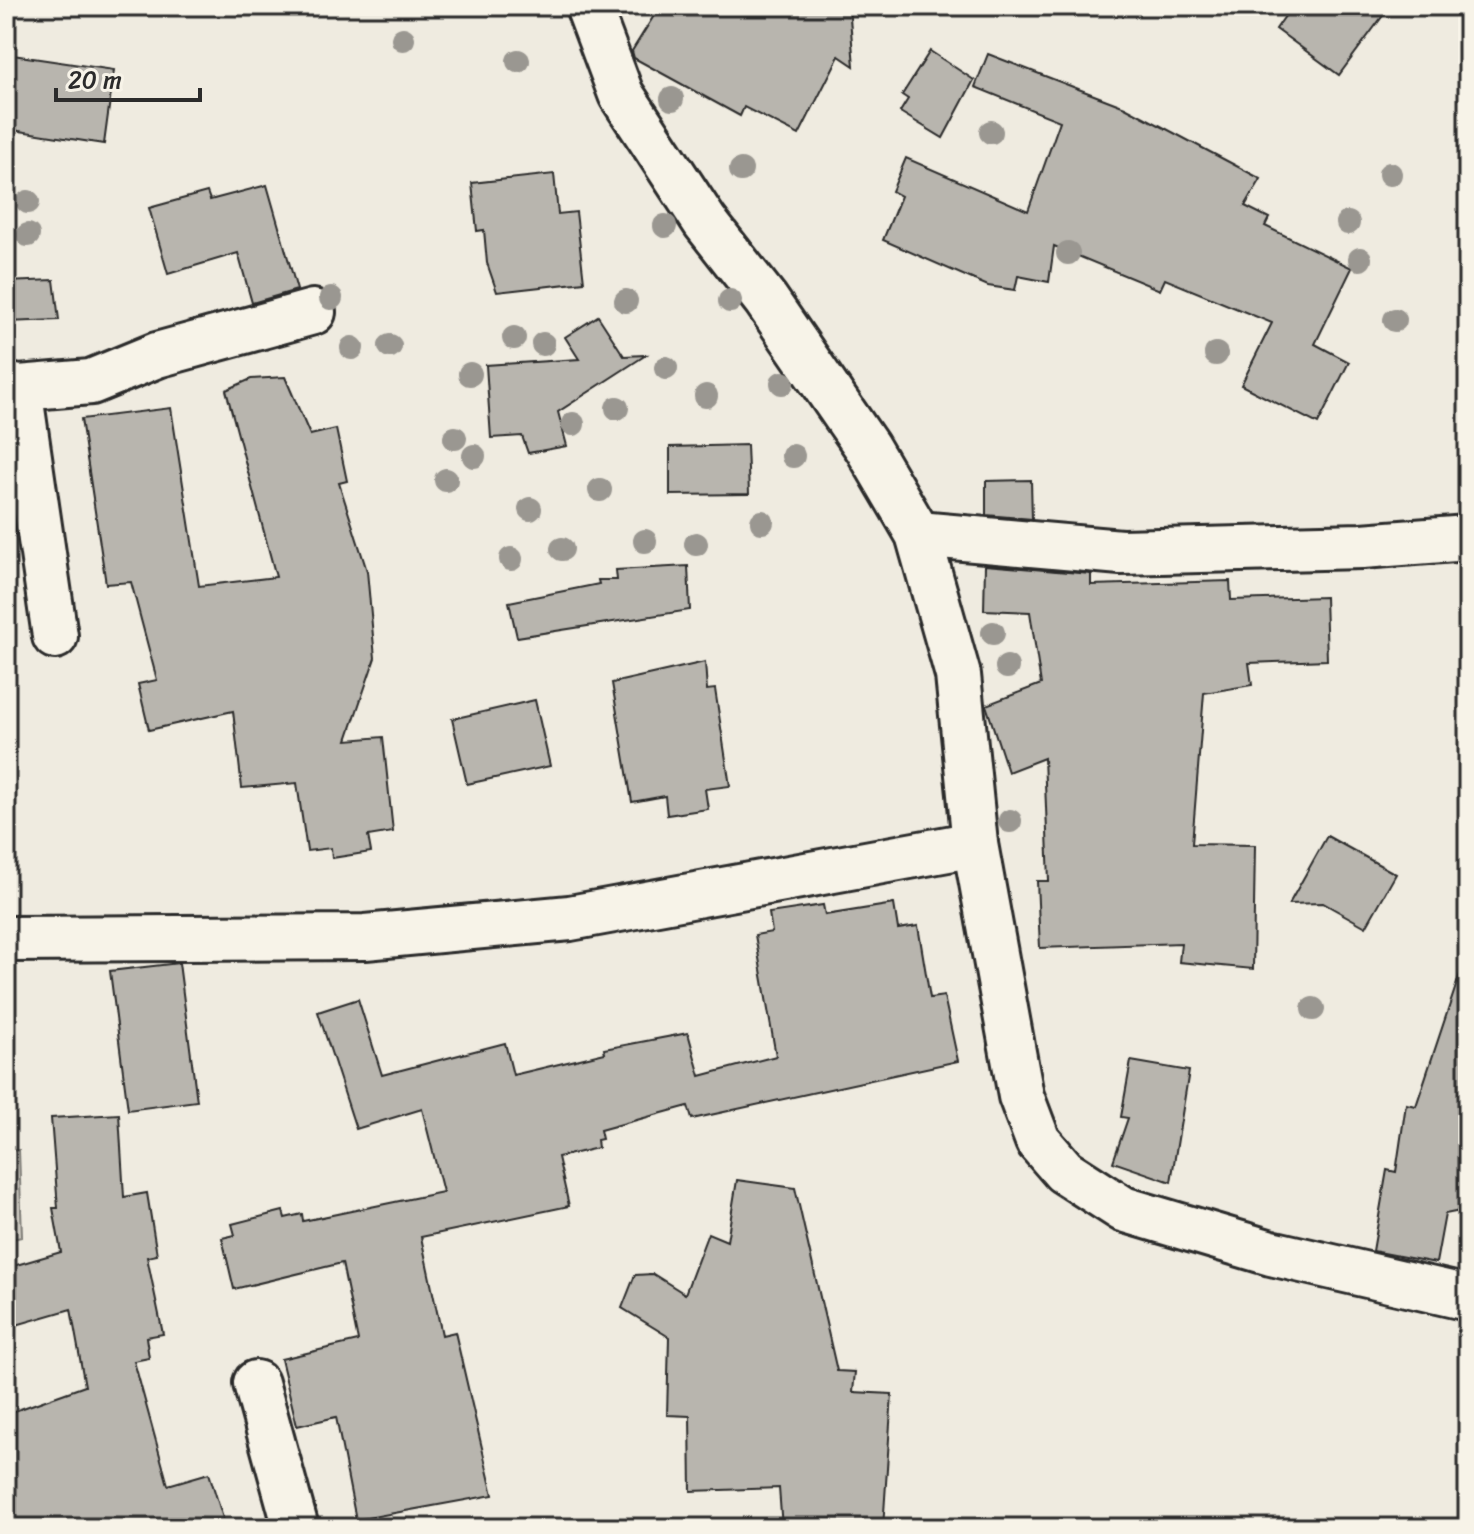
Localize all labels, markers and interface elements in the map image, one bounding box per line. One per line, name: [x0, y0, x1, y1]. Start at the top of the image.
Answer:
scale bar: [56, 52, 200, 102]
text: 20 m: [68, 59, 122, 101]

